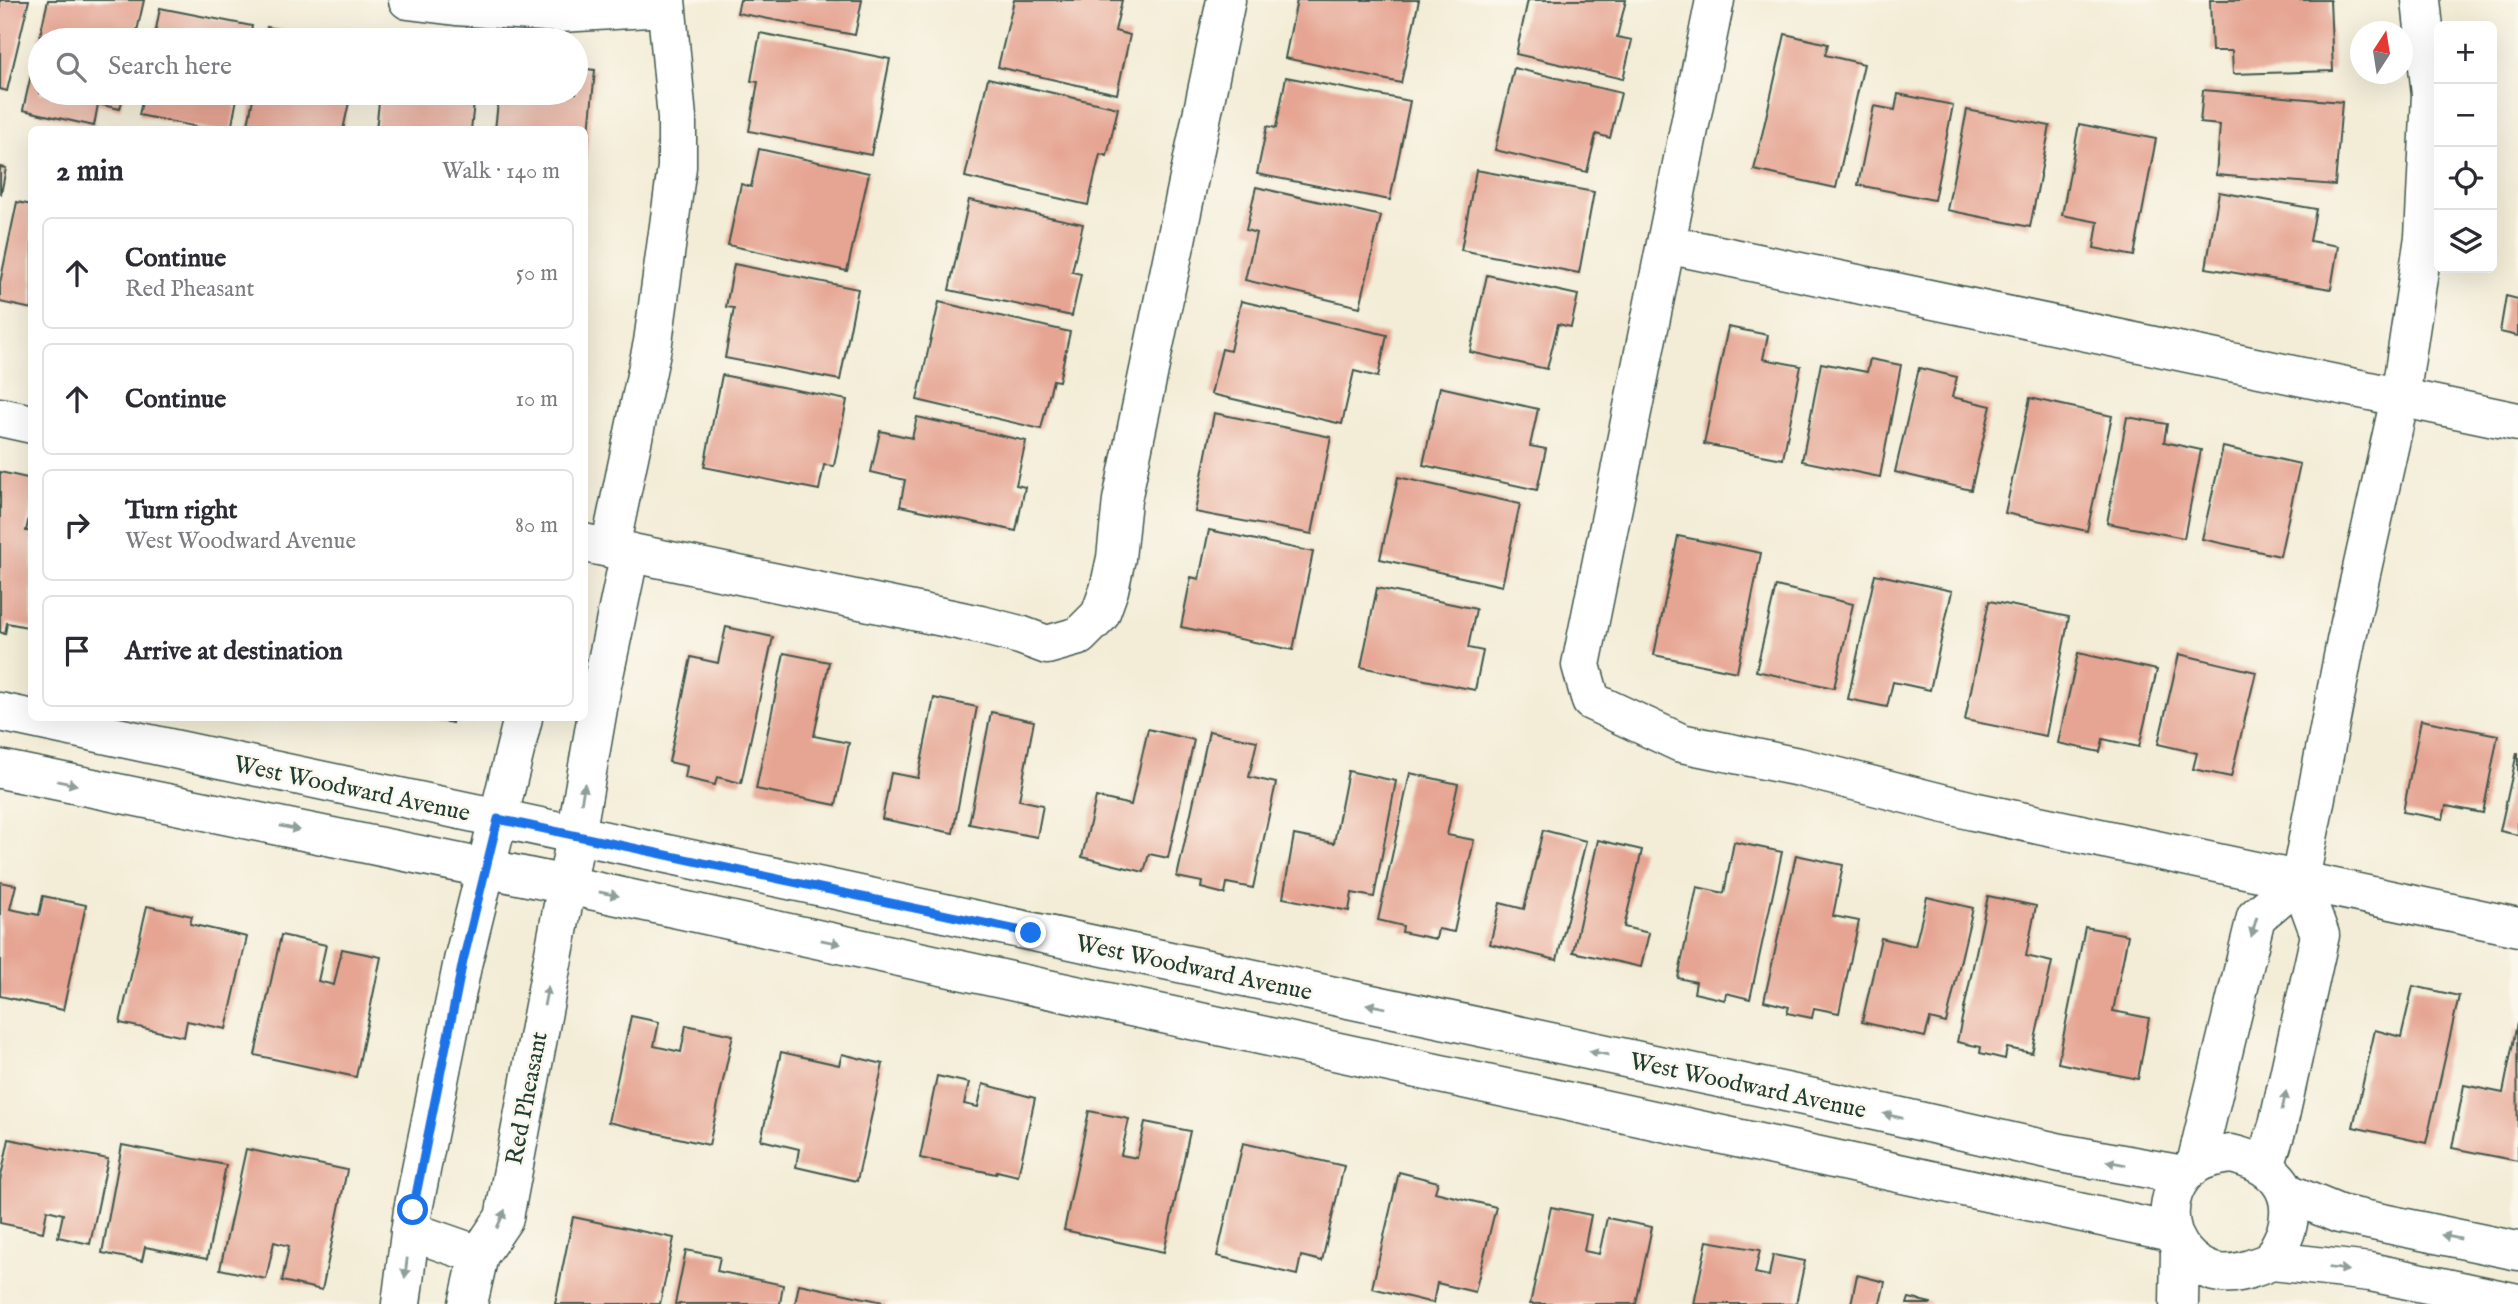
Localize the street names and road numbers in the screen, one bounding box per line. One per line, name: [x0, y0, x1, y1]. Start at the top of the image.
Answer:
street label: West Woodward Avenue: [231, 749, 473, 830]
street label: West Woodward Avenue: [1073, 928, 1315, 1009]
street label: Red Pheasant: [499, 1029, 556, 1167]
street label: West Woodward Avenue: [1627, 1046, 1869, 1127]

